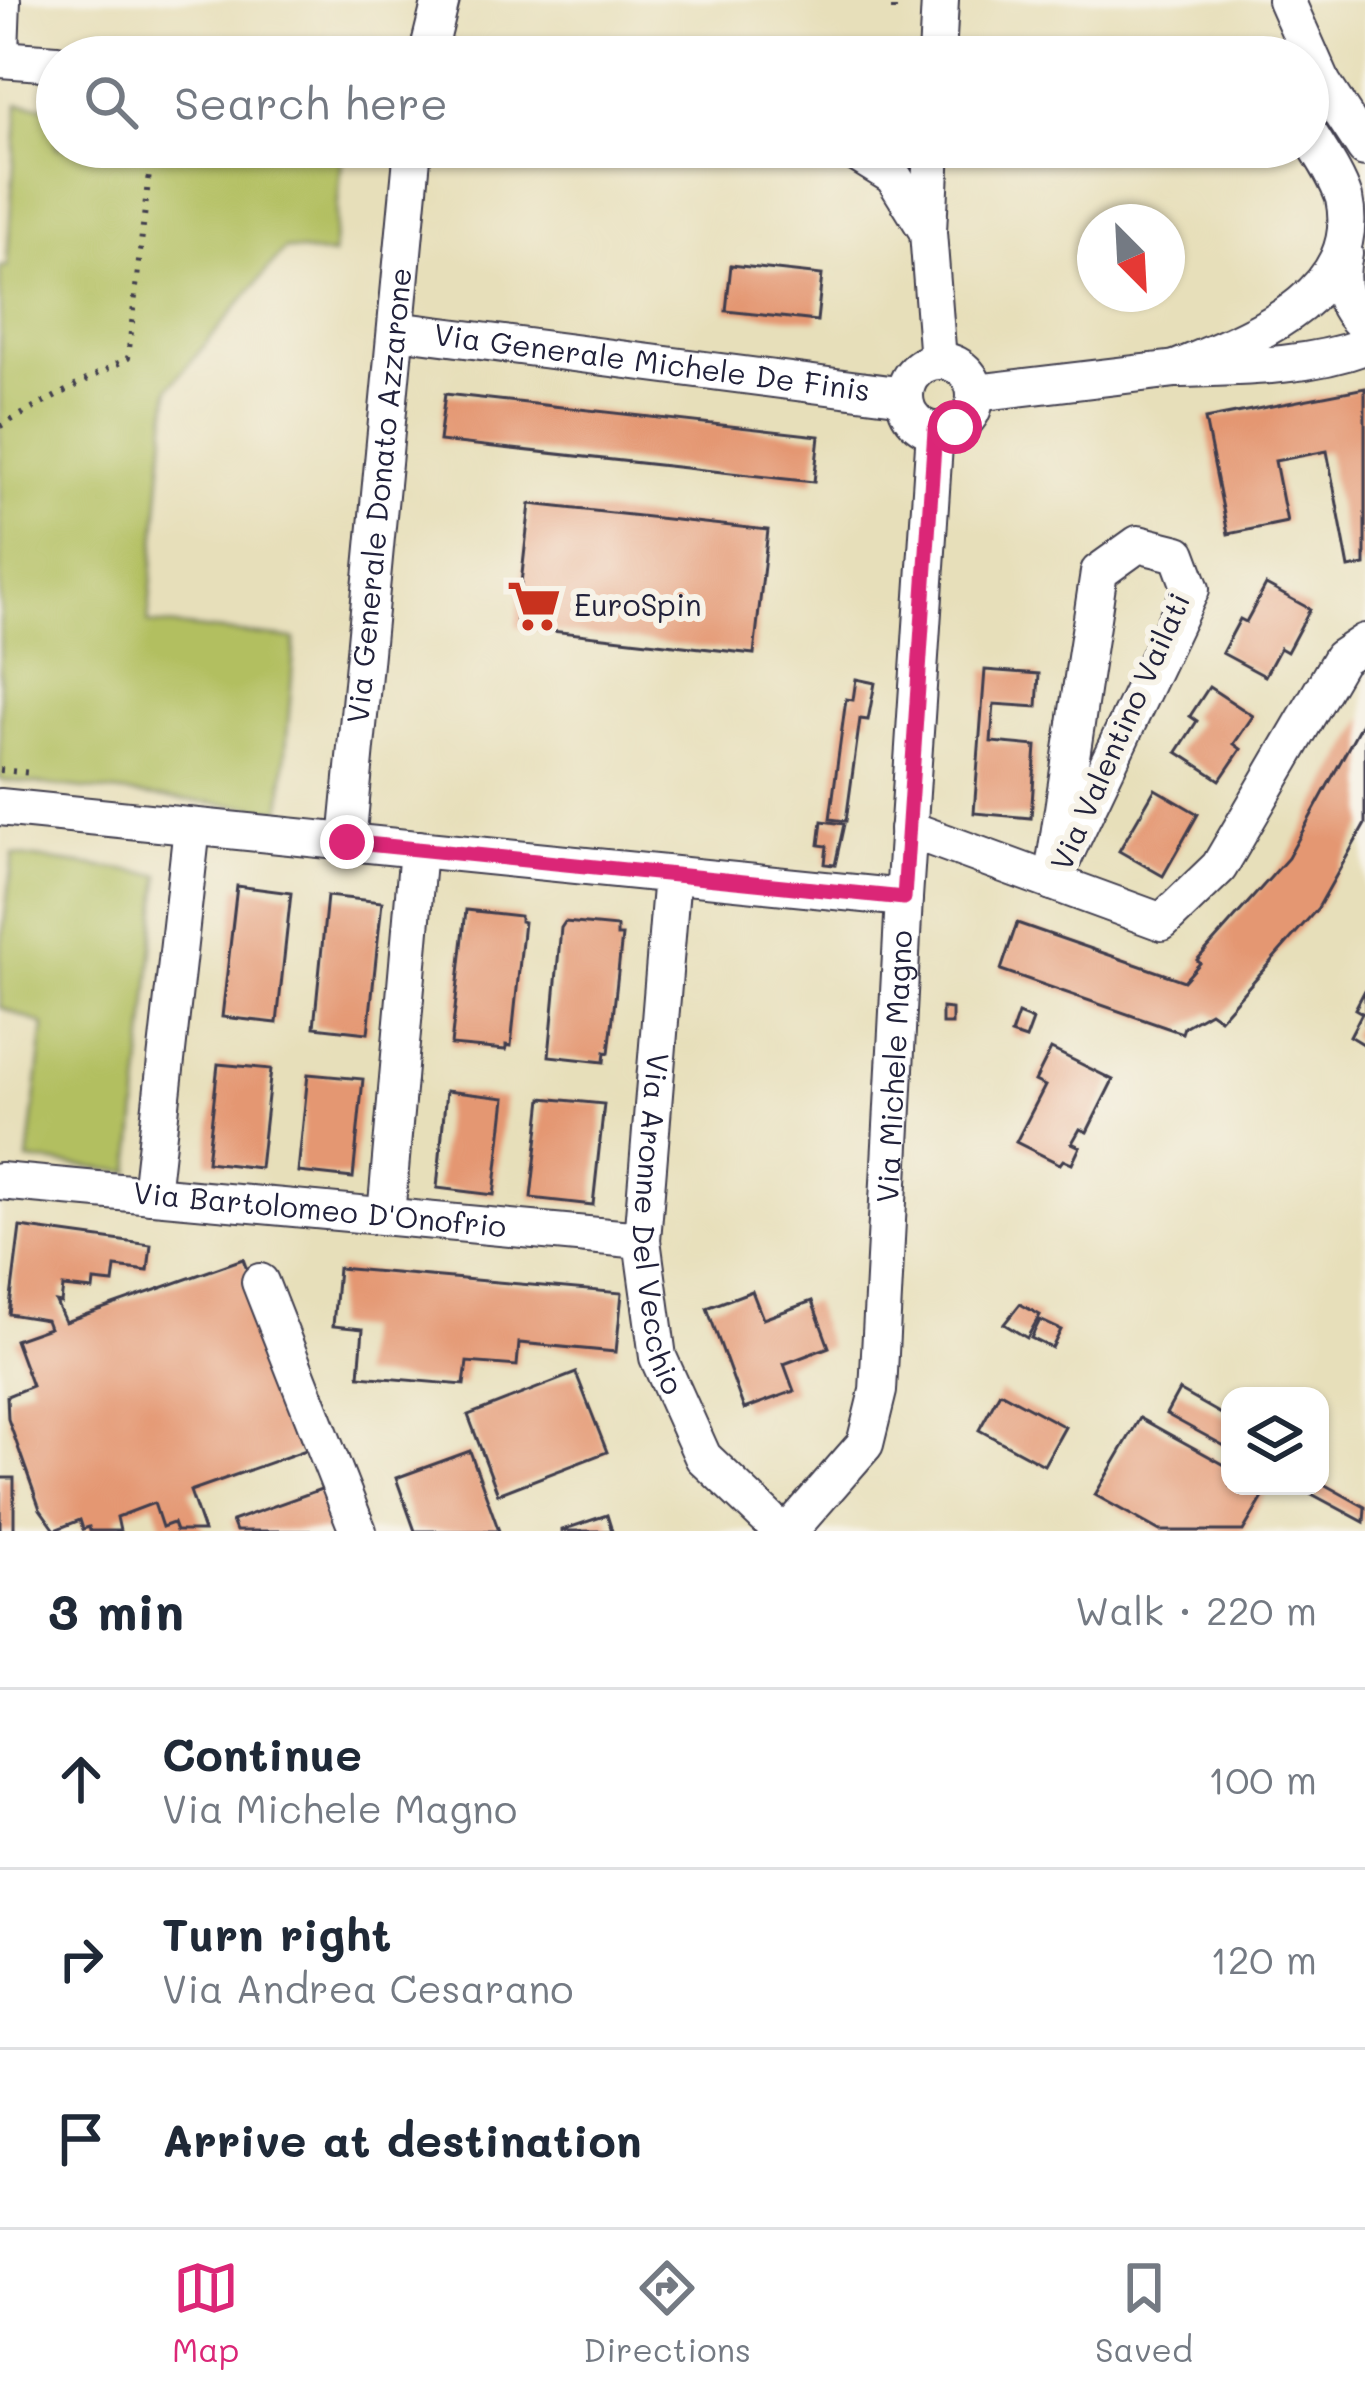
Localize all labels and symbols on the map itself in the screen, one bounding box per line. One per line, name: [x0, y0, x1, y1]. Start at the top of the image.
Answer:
north arrow: [1077, 204, 1185, 312]
street label: Via Generale Donato Azzarone: [336, 266, 419, 725]
street label: Via Generale Michele De Finis: [432, 313, 873, 409]
route start: [928, 400, 982, 454]
supermarket icon: EuroSpin: [505, 577, 563, 635]
place label: EuroSpin: [574, 584, 702, 624]
street label: Via Valentino Vailati: [1040, 586, 1198, 876]
route end: [320, 815, 374, 869]
street label: Via Michele Magno: [866, 929, 920, 1204]
street label: Via Aronne Del Vecchio: [624, 1051, 694, 1400]
street label: Via Bartolomeo D'Onofrio: [131, 1171, 508, 1245]

